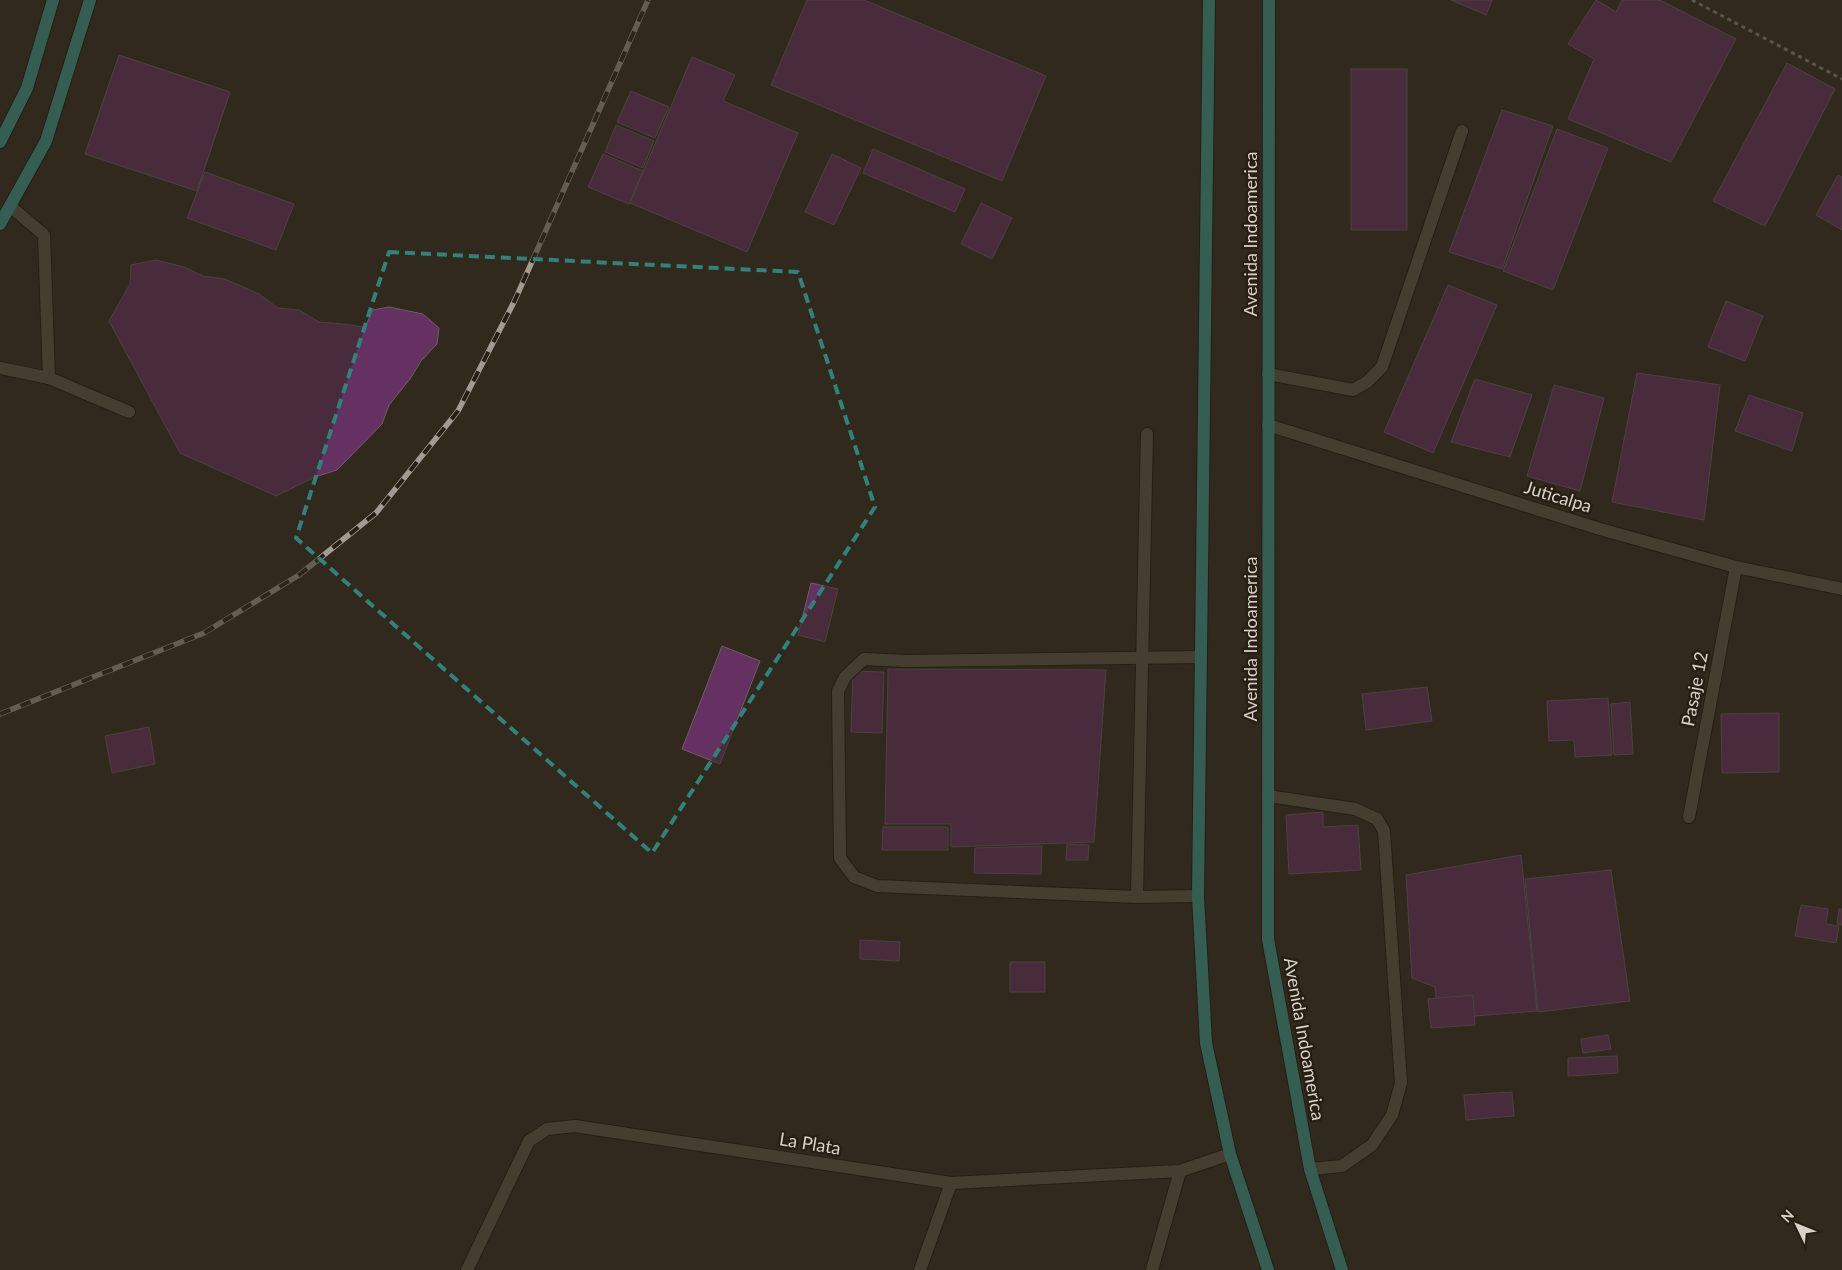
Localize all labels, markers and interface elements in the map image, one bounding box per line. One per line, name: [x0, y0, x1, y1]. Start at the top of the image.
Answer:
street label: Avenida Indoamerica: [1239, 152, 1261, 316]
street label: Juticalpa: [1522, 475, 1595, 517]
street label: Avenida Indoamerica: [1239, 557, 1261, 721]
street label: Pasaje 12: [1676, 650, 1712, 728]
street label: Avenida Indoamerica: [1280, 956, 1330, 1122]
street label: La Plata: [778, 1127, 843, 1159]
north arrow: [1772, 1200, 1822, 1250]
text: N: [1777, 1206, 1797, 1226]

